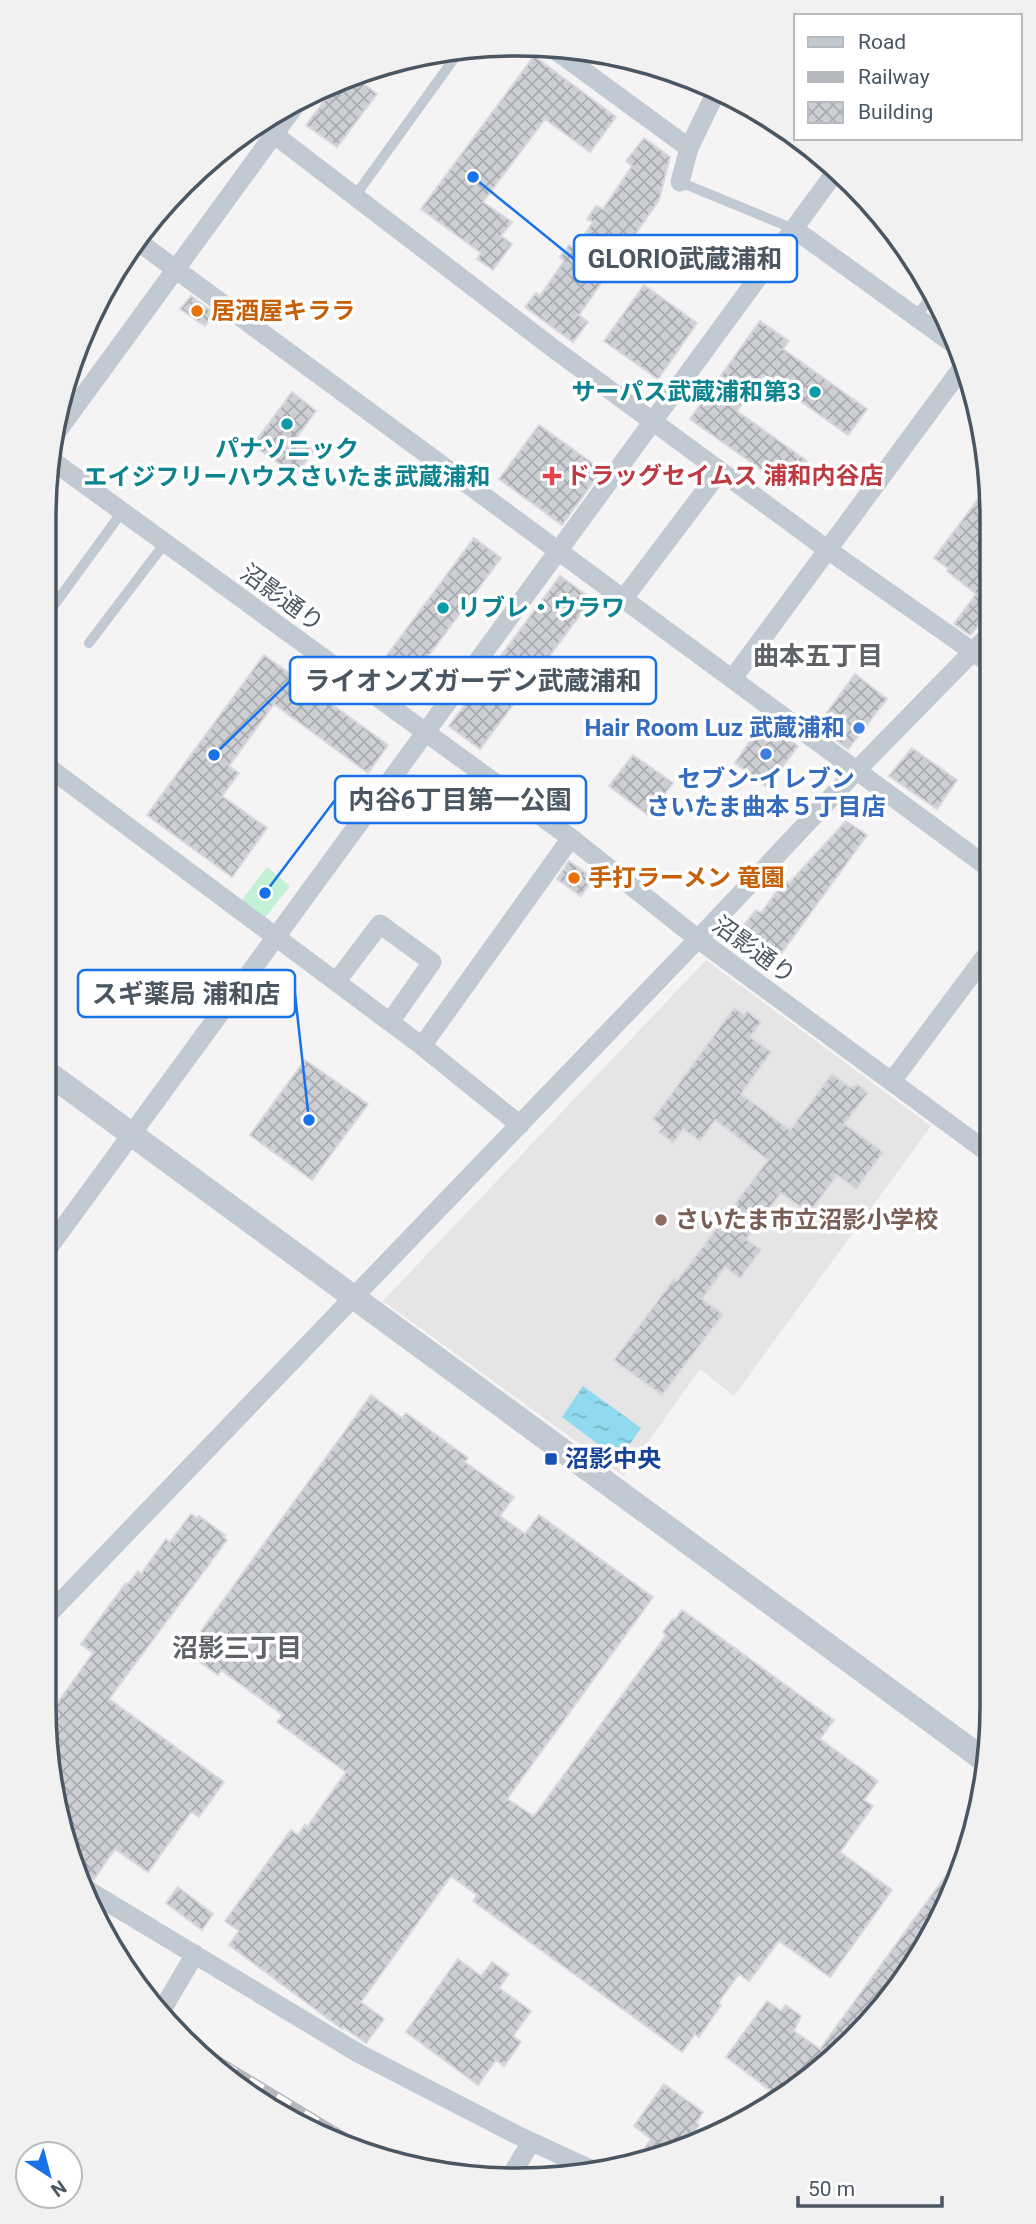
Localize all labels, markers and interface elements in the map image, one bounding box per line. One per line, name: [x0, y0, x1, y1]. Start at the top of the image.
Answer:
legend: [794, 14, 1022, 140]
text: Road: [858, 30, 906, 54]
text: Railway: [858, 65, 930, 89]
text: Building: [858, 100, 933, 124]
callout: GLORIO武蔵浦和: [574, 235, 797, 282]
text: GLORIO武蔵浦和: [587, 244, 783, 274]
place label: 居酒屋キララ: [211, 297, 355, 325]
marker: 居酒屋キララ: [189, 303, 205, 319]
place label: サーパス武蔵浦和第3: [571, 378, 801, 406]
marker: サーパス武蔵浦和第3: [807, 384, 823, 400]
marker: パナソニック エイジフリーハウスさいたま武蔵浦和: [279, 416, 295, 432]
place label: パナソニック エイジフリーハウスさいたま武蔵浦和: [84, 435, 490, 491]
place label: ドラッグセイムス 浦和内谷店: [566, 462, 883, 490]
marker: ドラッグセイムス 浦和内谷店: [544, 468, 560, 484]
street label: 沼影通り: [235, 558, 329, 638]
place label: リブレ・ウラワ: [457, 594, 625, 622]
marker: リブレ・ウラワ: [435, 600, 451, 616]
district label: 曲本五丁目: [753, 641, 883, 671]
callout: ライオンズガーデン武蔵浦和: [290, 657, 656, 704]
text: ライオンズガーデン武蔵浦和: [304, 666, 642, 696]
place label: Hair Room Luz 武蔵浦和: [585, 714, 845, 742]
marker: Hair Room Luz 武蔵浦和: [851, 720, 867, 736]
marker: セブン-イレブン さいたま曲本５丁目店: [758, 746, 774, 762]
place label: セブン-イレブン さいたま曲本５丁目店: [646, 765, 886, 821]
callout: 内谷6丁目第一公園: [335, 776, 586, 823]
text: 内谷6丁目第一公園: [349, 785, 571, 815]
place label: 手打ラーメン 竜園: [588, 864, 785, 892]
marker: 手打ラーメン 竜園: [566, 870, 582, 886]
street label: 沼影通り: [707, 910, 801, 990]
callout: スギ薬局 浦和店: [78, 970, 295, 1017]
text: スギ薬局 浦和店: [92, 979, 280, 1009]
place label: さいたま市立沼影小学校: [675, 1206, 938, 1234]
marker: さいたま市立沼影小学校: [653, 1212, 669, 1228]
place label: 沼影中央: [565, 1445, 661, 1473]
marker: 沼影中央: [543, 1451, 559, 1467]
district label: 沼影三丁目: [172, 1633, 302, 1663]
north arrow: [14, 2140, 84, 2210]
scale bar: [798, 2164, 942, 2208]
text: N: [47, 2175, 71, 2202]
text: 50 m: [808, 2177, 855, 2201]

